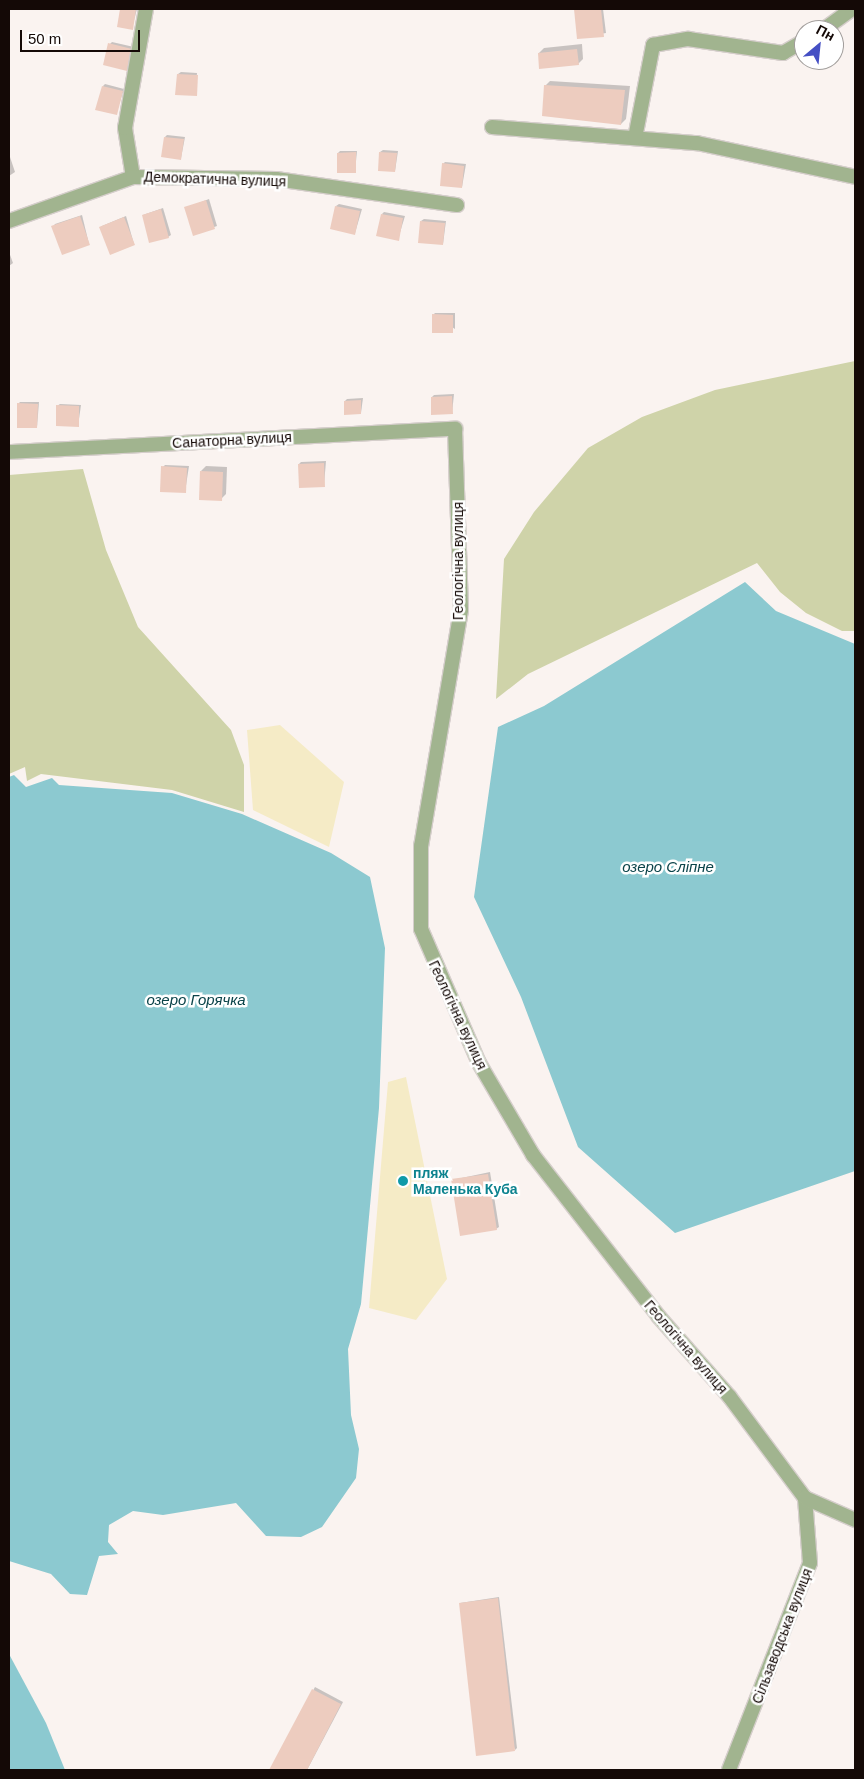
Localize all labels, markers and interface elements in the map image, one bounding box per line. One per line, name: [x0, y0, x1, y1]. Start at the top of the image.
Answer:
scale bar: [22, 20, 142, 52]
north arrow: [794, 20, 844, 70]
text: Пн: [814, 21, 838, 44]
text: 50 m: [28, 30, 61, 47]
street label: Демократична вулиця: [144, 168, 286, 190]
street label: Санаторна вулиця: [172, 428, 292, 452]
street label: Геологічна вулиця: [450, 502, 466, 620]
water label: озеро Сліпне: [622, 858, 714, 876]
street label: Геологічна вулиця: [425, 958, 491, 1072]
water label: озеро Горячка: [146, 991, 246, 1009]
place label: пляж Маленька Куба: [413, 1165, 518, 1198]
marker: пляж Маленька Куба: [397, 1175, 409, 1187]
street label: Геологічна вулиця: [641, 1297, 731, 1397]
street label: Сільзаводська вулиця: [748, 1566, 816, 1706]

